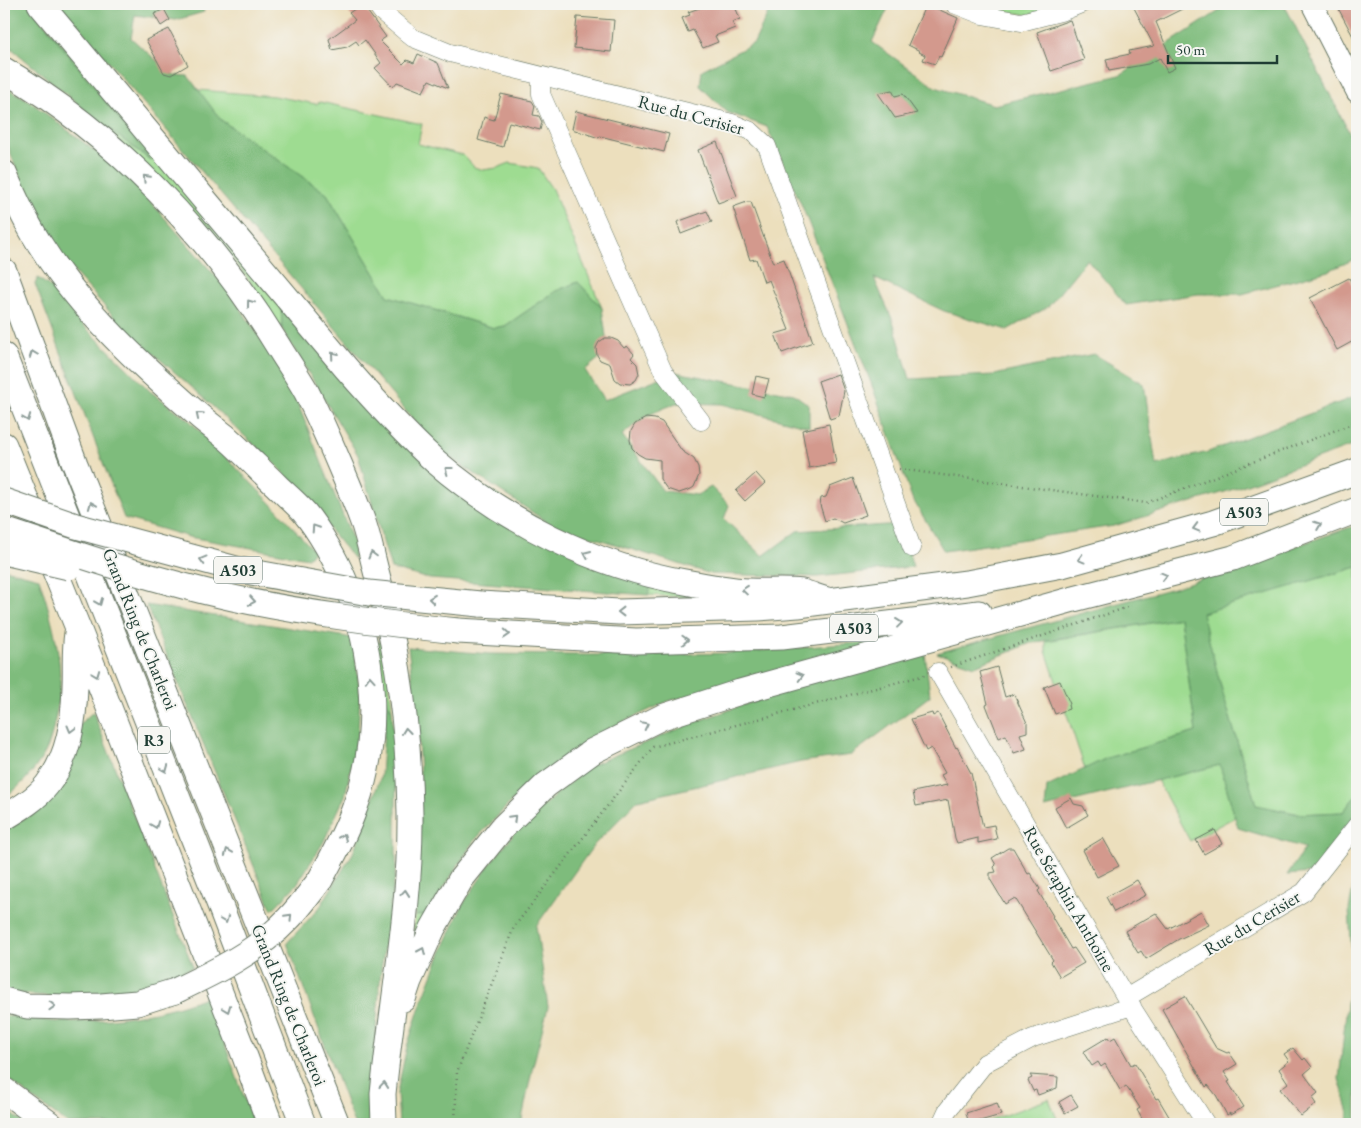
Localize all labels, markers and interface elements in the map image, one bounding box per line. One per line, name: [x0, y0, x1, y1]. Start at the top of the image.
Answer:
scale bar: [1168, 32, 1277, 64]
text: 50 m: [1176, 40, 1205, 59]
street label: Rue du Cerisier: [636, 89, 747, 140]
one-way arrow: [142, 175, 151, 184]
one-way arrow: [247, 299, 256, 309]
one-way arrow: [29, 350, 39, 358]
one-way arrow: [331, 351, 340, 360]
one-way arrow: [195, 412, 204, 421]
one-way arrow: [21, 413, 31, 421]
one-way arrow: [445, 468, 454, 476]
road number: A503: [1220, 498, 1268, 526]
one-way arrow: [88, 501, 98, 510]
one-way arrow: [1313, 521, 1322, 531]
one-way arrow: [1191, 522, 1200, 533]
one-way arrow: [312, 525, 321, 534]
street label: Grand Ring de Charleroi: [98, 545, 184, 714]
one-way arrow: [583, 549, 592, 560]
one-way arrow: [367, 550, 378, 559]
one-way arrow: [1077, 554, 1085, 564]
one-way arrow: [199, 556, 208, 566]
road number: A503: [214, 556, 262, 584]
one-way arrow: [1159, 571, 1168, 582]
one-way arrow: [740, 585, 748, 596]
one-way arrow: [428, 594, 436, 605]
one-way arrow: [248, 596, 257, 606]
one-way arrow: [94, 597, 104, 605]
one-way arrow: [617, 607, 624, 617]
road number: A503: [830, 614, 878, 641]
one-way arrow: [895, 618, 903, 629]
one-way arrow: [503, 629, 511, 640]
one-way arrow: [681, 634, 689, 645]
one-way arrow: [90, 669, 100, 677]
one-way arrow: [795, 671, 803, 681]
one-way arrow: [365, 675, 376, 683]
one-way arrow: [640, 721, 649, 732]
one-way arrow: [66, 724, 77, 733]
road number: R3: [138, 726, 170, 754]
one-way arrow: [401, 727, 412, 735]
one-way arrow: [159, 764, 170, 773]
one-way arrow: [507, 815, 516, 824]
one-way arrow: [148, 820, 159, 829]
street label: Rue Séraphin Anthoine: [1018, 822, 1120, 976]
one-way arrow: [336, 833, 347, 842]
one-way arrow: [224, 848, 235, 857]
street label: Rue du Cerisier: [1199, 885, 1304, 960]
one-way arrow: [400, 889, 411, 897]
one-way arrow: [283, 914, 292, 923]
one-way arrow: [219, 915, 229, 924]
street label: Grand Ring de Charleroi: [247, 921, 333, 1090]
one-way arrow: [416, 947, 427, 956]
one-way arrow: [48, 1001, 56, 1012]
one-way arrow: [220, 1004, 231, 1013]
one-way arrow: [378, 1081, 389, 1089]

